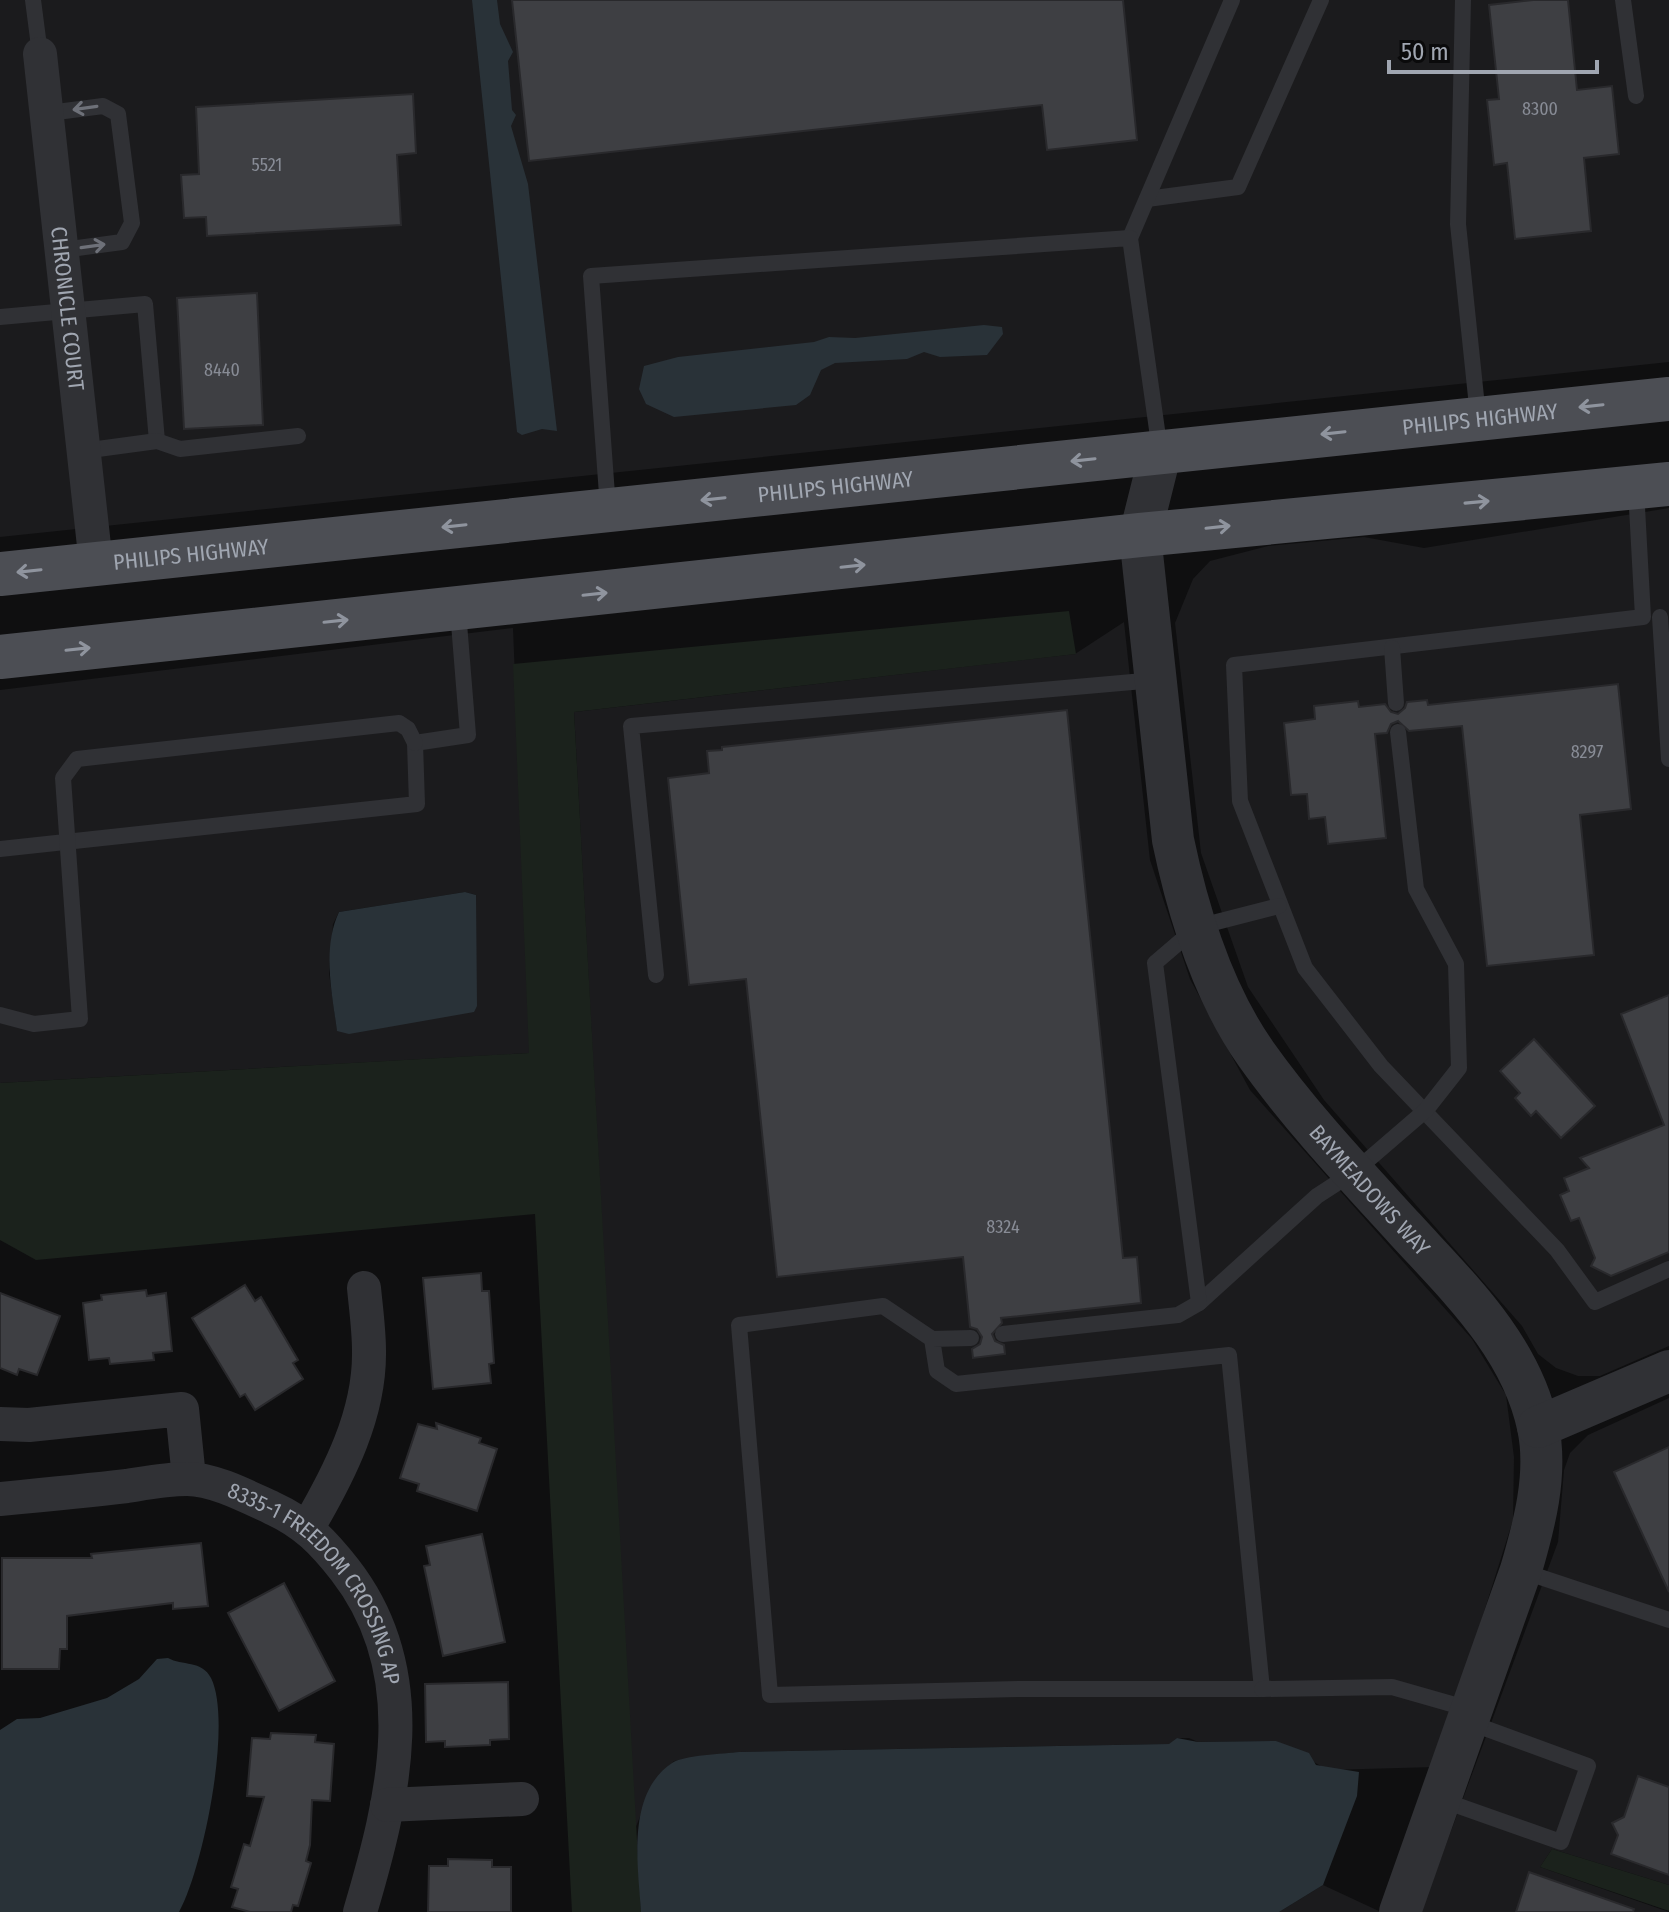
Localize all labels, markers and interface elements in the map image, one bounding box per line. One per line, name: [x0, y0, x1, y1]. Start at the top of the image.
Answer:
scale bar: [1389, 24, 1597, 74]
text: 50 m: [1401, 38, 1449, 66]
house number: 8300: [1522, 98, 1558, 120]
one-way arrow: [72, 101, 98, 116]
house number: 5521: [252, 154, 282, 176]
street label: CHRONICLE COURT: [45, 225, 90, 393]
one-way arrow: [80, 238, 105, 253]
house number: 8440: [204, 359, 240, 381]
street label: PHILIPS HIGHWAY: [1401, 398, 1559, 441]
one-way arrow: [1578, 399, 1605, 414]
one-way arrow: [1320, 426, 1347, 441]
one-way arrow: [1070, 452, 1097, 467]
street label: PHILIPS HIGHWAY: [756, 465, 915, 508]
one-way arrow: [700, 491, 727, 506]
one-way arrow: [1463, 495, 1490, 510]
one-way arrow: [442, 519, 468, 534]
one-way arrow: [1204, 519, 1231, 534]
street label: PHILIPS HIGHWAY: [112, 533, 270, 576]
one-way arrow: [839, 558, 866, 573]
one-way arrow: [16, 564, 43, 579]
one-way arrow: [581, 586, 608, 601]
one-way arrow: [322, 614, 349, 629]
one-way arrow: [64, 641, 90, 656]
house number: 8297: [1571, 741, 1603, 763]
street label: BAYMEADOWS WAY: [1303, 1119, 1436, 1261]
house number: 8324: [986, 1216, 1020, 1238]
street label: 8335-1 FREEDOM CROSSING AP: [224, 1477, 406, 1686]

